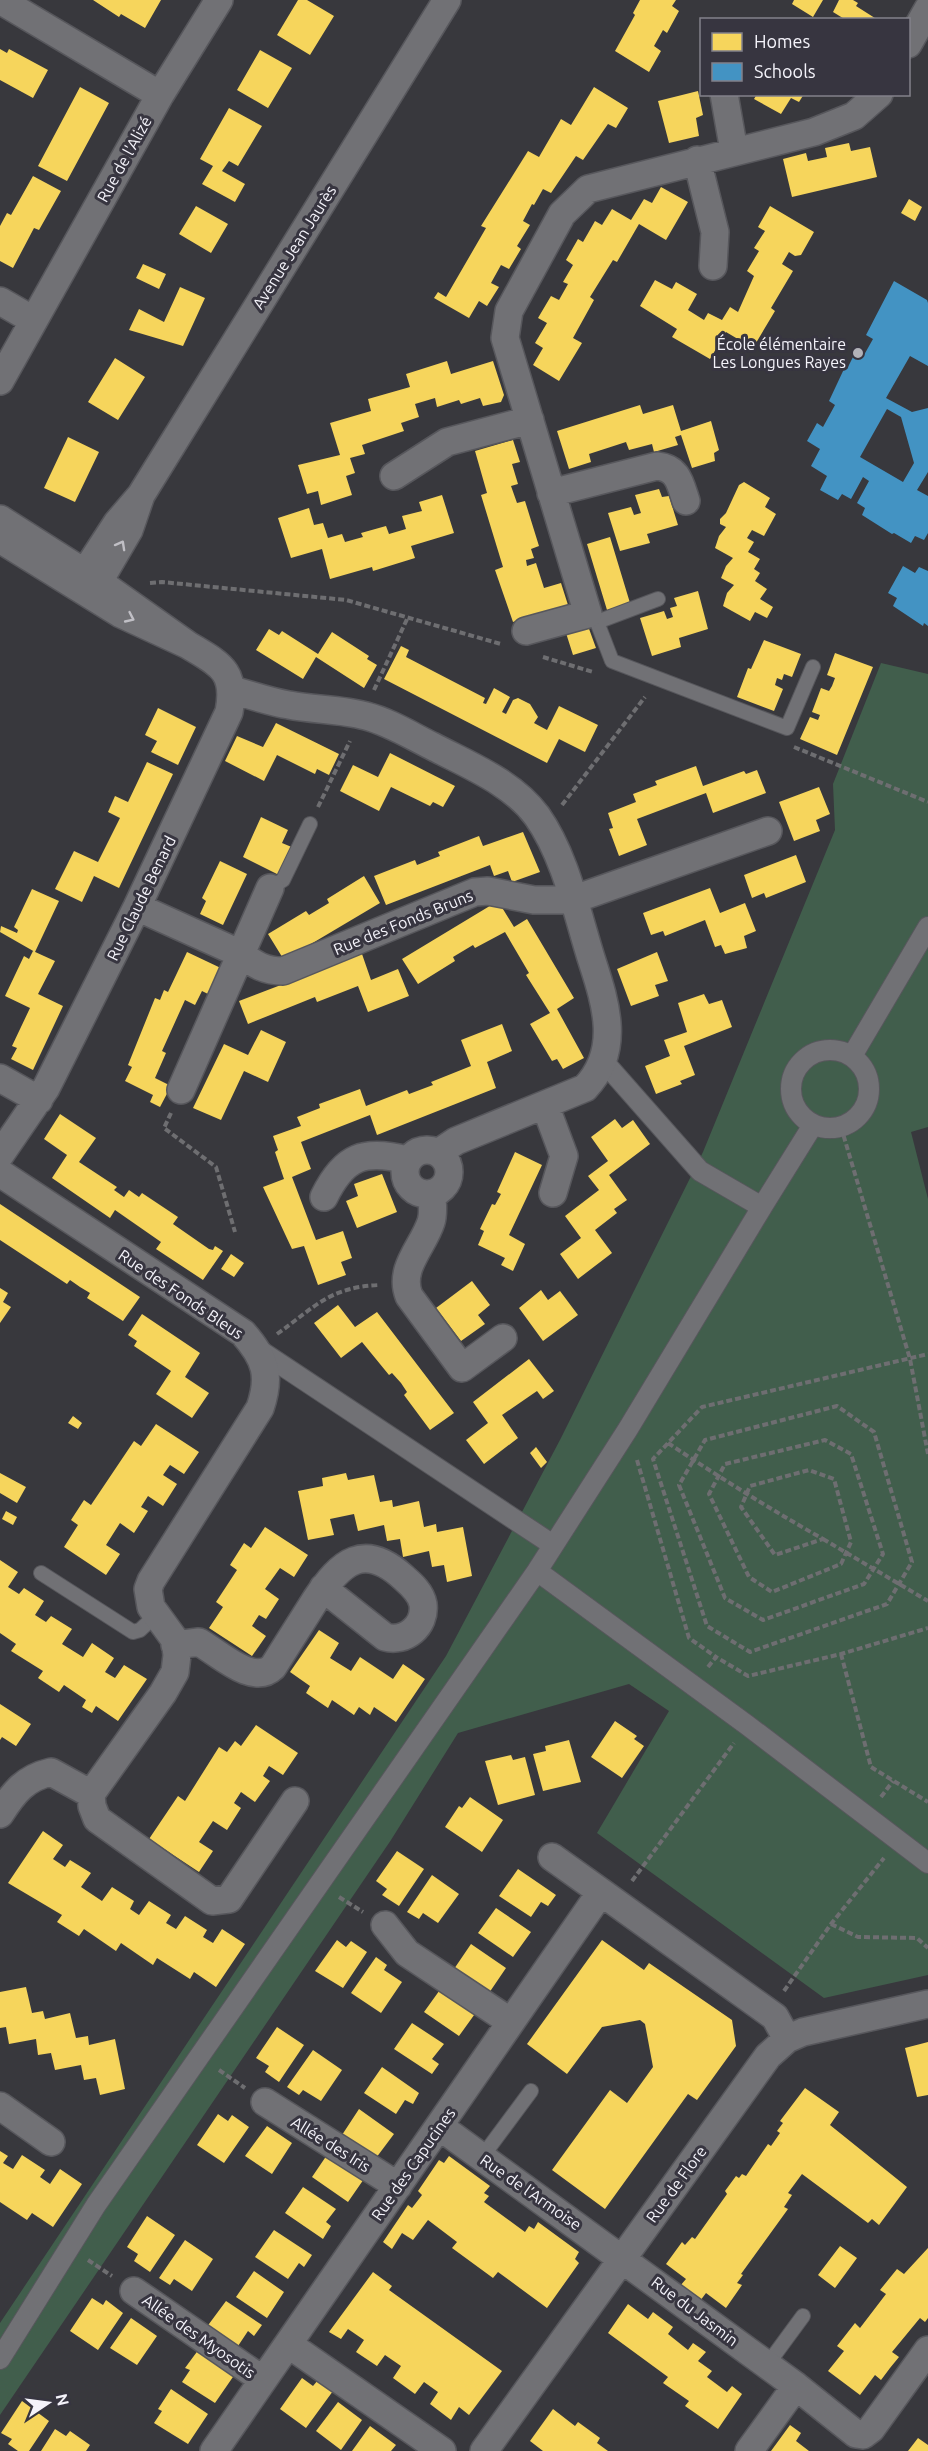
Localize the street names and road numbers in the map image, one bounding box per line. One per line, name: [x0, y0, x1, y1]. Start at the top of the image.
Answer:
street label: Rue de l'Alizé: [93, 113, 155, 205]
street label: Avenue Jean Jaurès: [249, 182, 339, 312]
street label: Rue Claude Benard: [103, 833, 179, 963]
street label: Rue des Fonds Bruns: [331, 886, 475, 958]
street label: Rue des Fonds Bleus: [115, 1246, 247, 1342]
street label: Rue des Capucines: [367, 2104, 459, 2224]
street label: Allée des Iris: [288, 2113, 374, 2175]
street label: Rue de Flore: [642, 2142, 710, 2226]
street label: Rue de l’Armoise: [477, 2150, 585, 2234]
street label: Rue du Jasmin: [648, 2273, 742, 2349]
street label: Allée des Myosotis: [139, 2290, 259, 2382]

